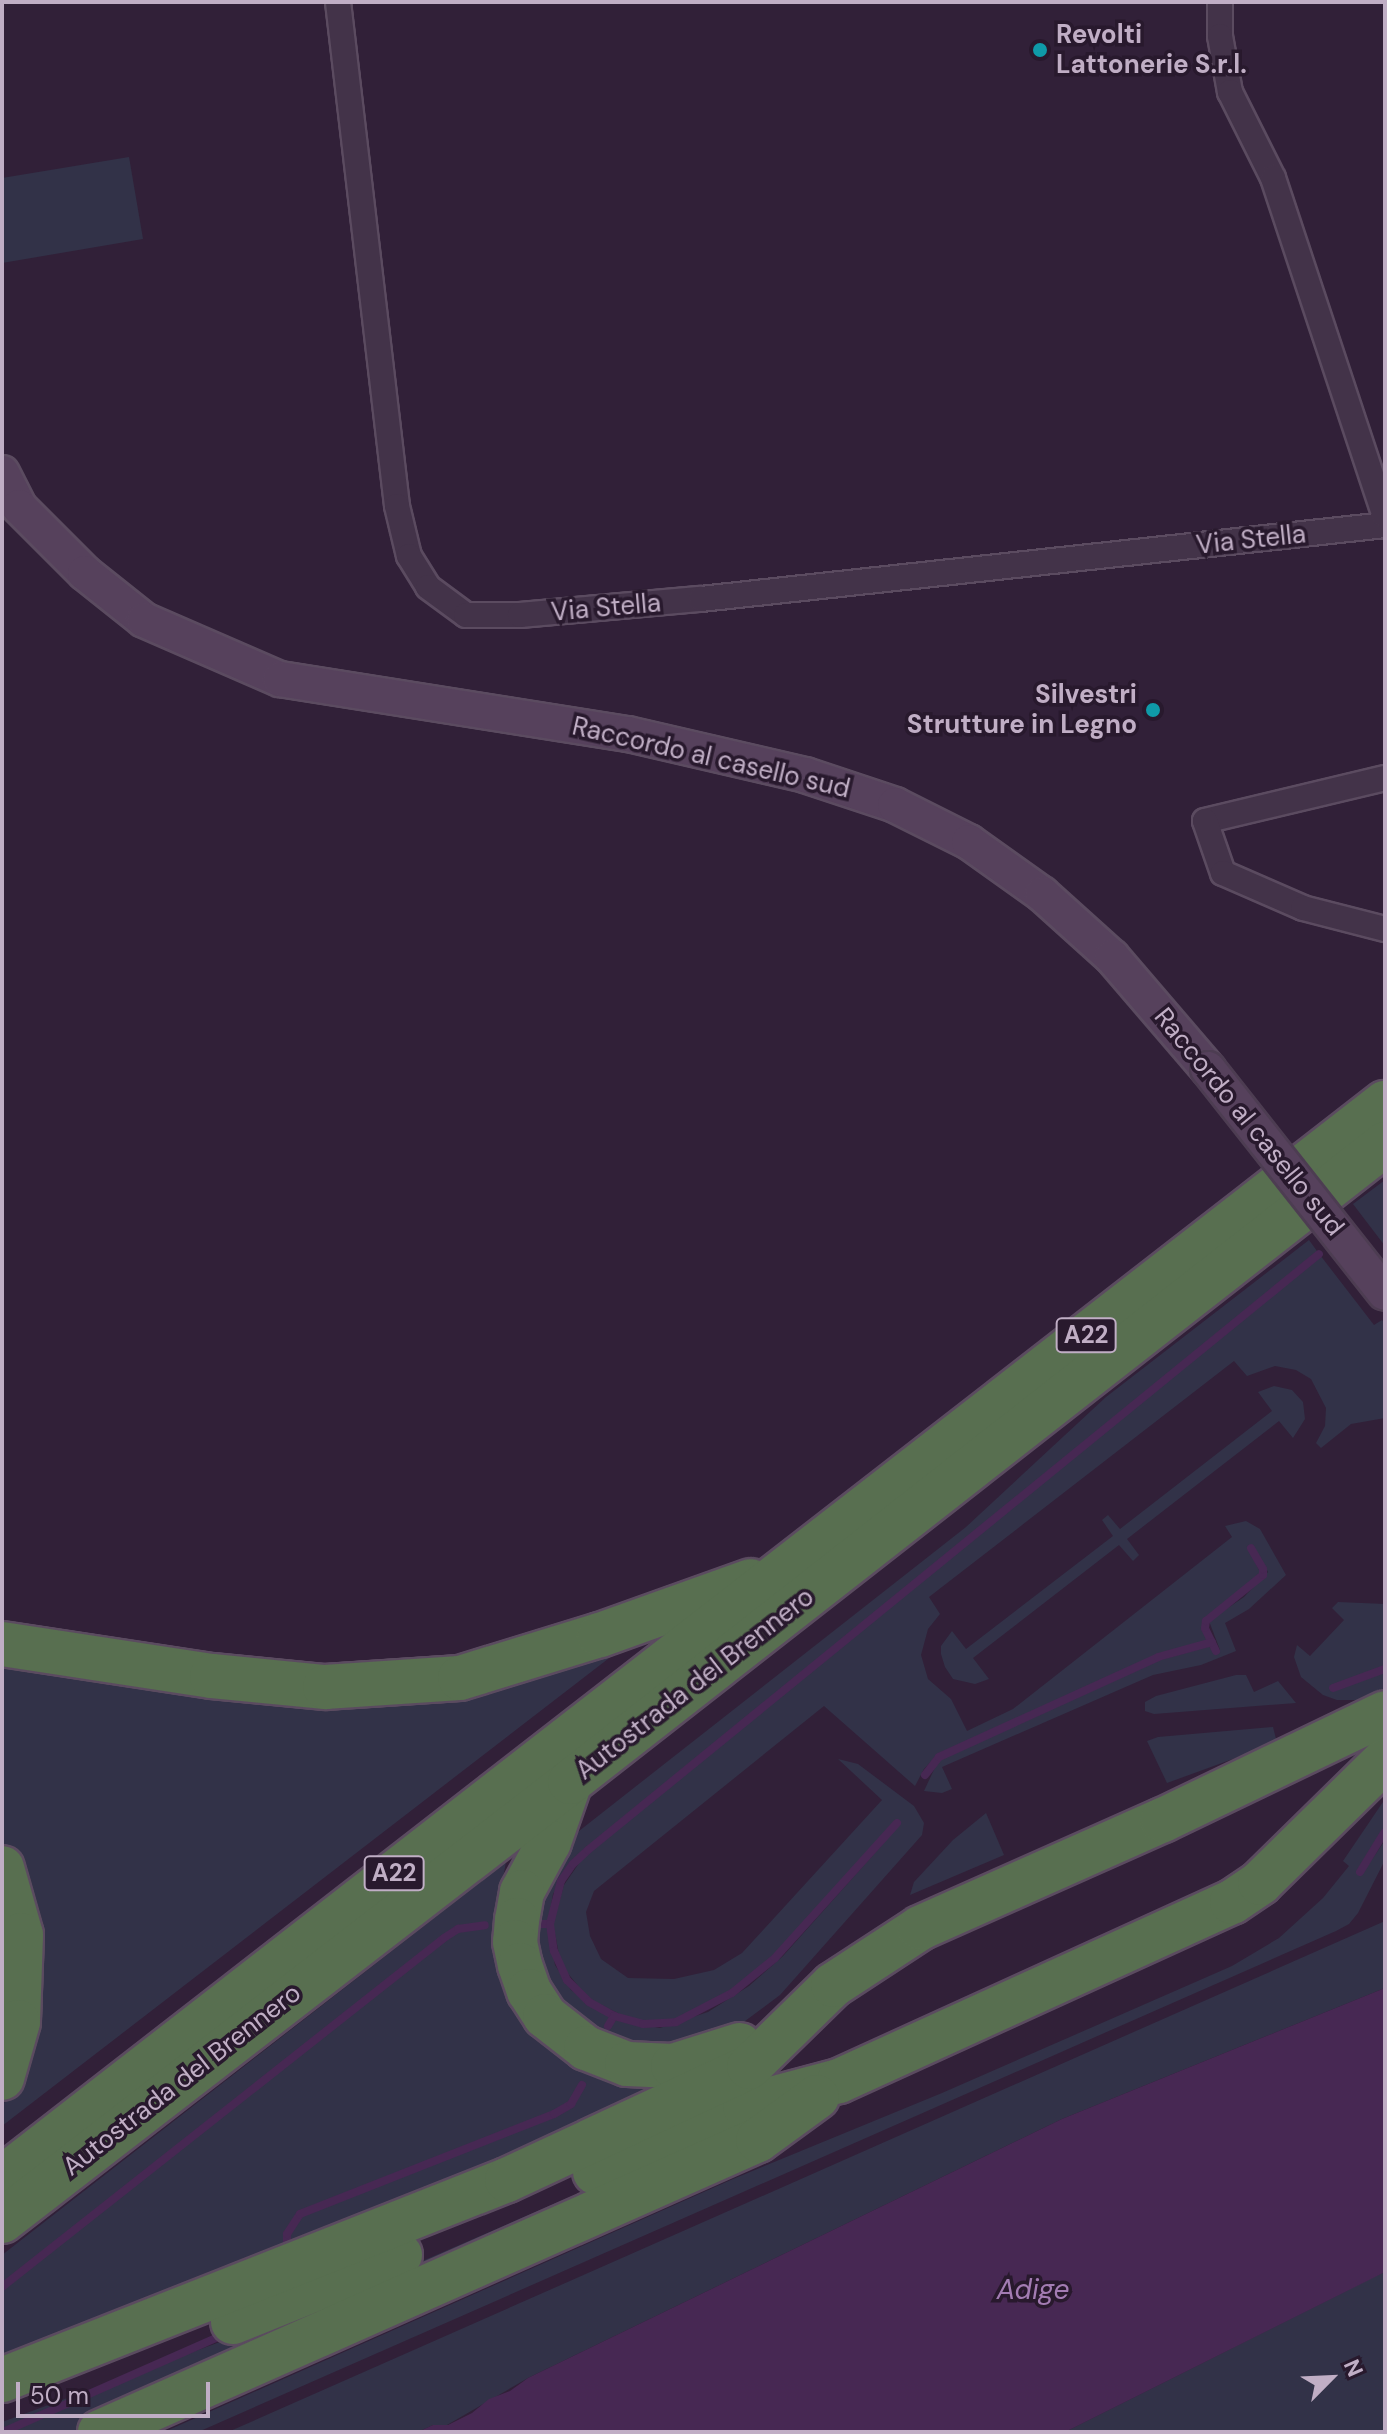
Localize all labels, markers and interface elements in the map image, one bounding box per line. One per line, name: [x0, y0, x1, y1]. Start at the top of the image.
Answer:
place label: Revolti Lattonerie S.r.l.: [1056, 19, 1247, 80]
marker: Revolti Lattonerie S.r.l.: [1031, 41, 1049, 59]
street label: Via Stella: [1195, 519, 1307, 561]
street label: Via Stella: [550, 588, 662, 628]
place label: Silvestri Strutture in Legno: [907, 679, 1137, 740]
marker: Silvestri Strutture in Legno: [1144, 701, 1162, 719]
street label: Raccordo al casello sud: [569, 711, 853, 805]
street label: Raccordo al casello sud: [1148, 1002, 1350, 1242]
road number: A22: [1054, 1315, 1118, 1355]
street label: Autostrada del Brennero: [570, 1581, 820, 1787]
road number: A22: [362, 1853, 426, 1893]
street label: Autostrada del Brennero: [57, 1977, 307, 2183]
water label: Adige: [996, 2273, 1070, 2307]
north arrow: [1291, 2338, 1371, 2418]
text: N: [1337, 2355, 1370, 2381]
scale bar: [20, 2366, 214, 2416]
text: 50 m: [30, 2380, 89, 2411]

